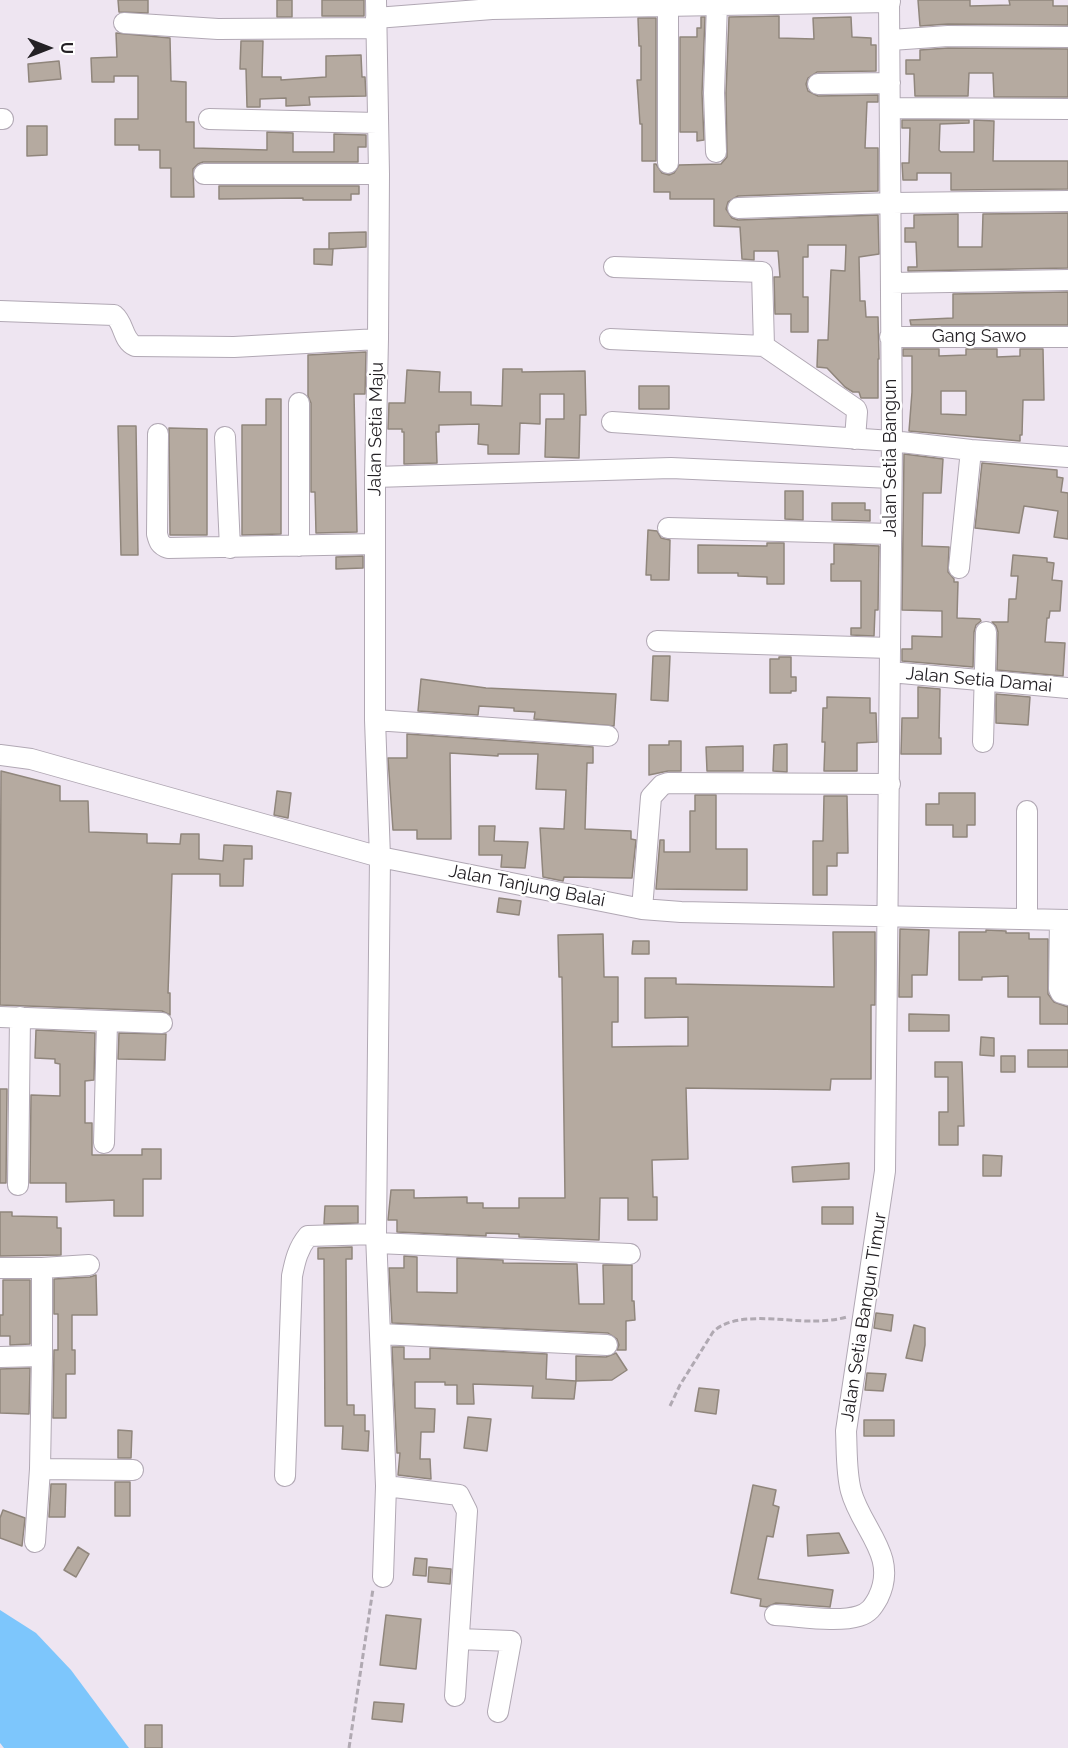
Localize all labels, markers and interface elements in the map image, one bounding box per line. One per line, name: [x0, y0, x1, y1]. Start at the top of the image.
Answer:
north arrow: [18, 18, 78, 78]
text: U: [57, 42, 76, 54]
street label: Gang Sawo: [932, 326, 1026, 348]
street label: Jalan Setia Maju: [364, 362, 388, 496]
street label: Jalan Setia Bangun: [880, 379, 902, 537]
street label: Jalan Setia Damai: [905, 663, 1053, 697]
street label: Jalan Tanjung Balai: [447, 860, 607, 912]
street label: Jalan Setia Bangun Timur: [837, 1211, 891, 1423]

